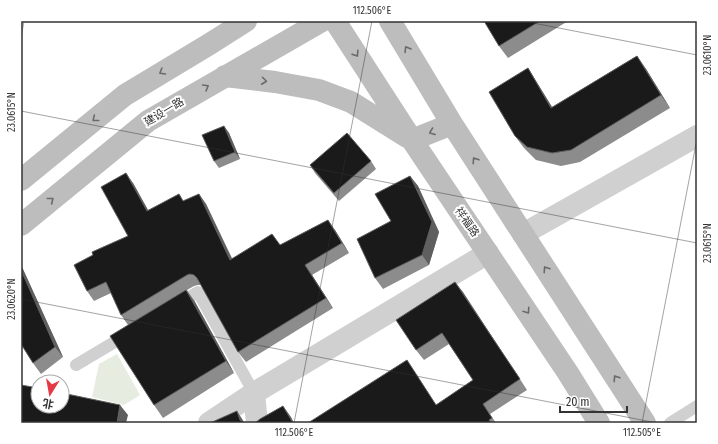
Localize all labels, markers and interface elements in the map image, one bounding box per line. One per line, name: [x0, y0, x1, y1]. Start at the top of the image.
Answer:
text: 112.506°E: [353, 5, 391, 17]
text: 23.0610°N: [702, 35, 714, 75]
one-way arrow: [404, 46, 412, 53]
one-way arrow: [351, 50, 359, 57]
one-way arrow: [159, 68, 166, 75]
one-way arrow: [261, 76, 267, 85]
one-way arrow: [202, 85, 209, 92]
text: 23.0615°N: [6, 92, 18, 132]
street label: 建设一路: [142, 95, 186, 129]
one-way arrow: [92, 115, 99, 122]
one-way arrow: [428, 127, 435, 135]
one-way arrow: [472, 157, 480, 164]
one-way arrow: [46, 197, 54, 204]
street label: 祥福路: [452, 205, 482, 239]
text: 23.0615°N: [702, 223, 714, 263]
one-way arrow: [543, 266, 550, 273]
text: 23.0620°N: [6, 278, 18, 320]
one-way arrow: [522, 307, 529, 314]
north arrow: [30, 374, 70, 414]
one-way arrow: [614, 376, 621, 383]
scale bar: [560, 388, 627, 414]
text: 20 m: [566, 395, 590, 409]
text: 北: [42, 396, 55, 411]
text: 112.506°E: [275, 427, 313, 439]
text: 112.505°E: [623, 427, 661, 439]

